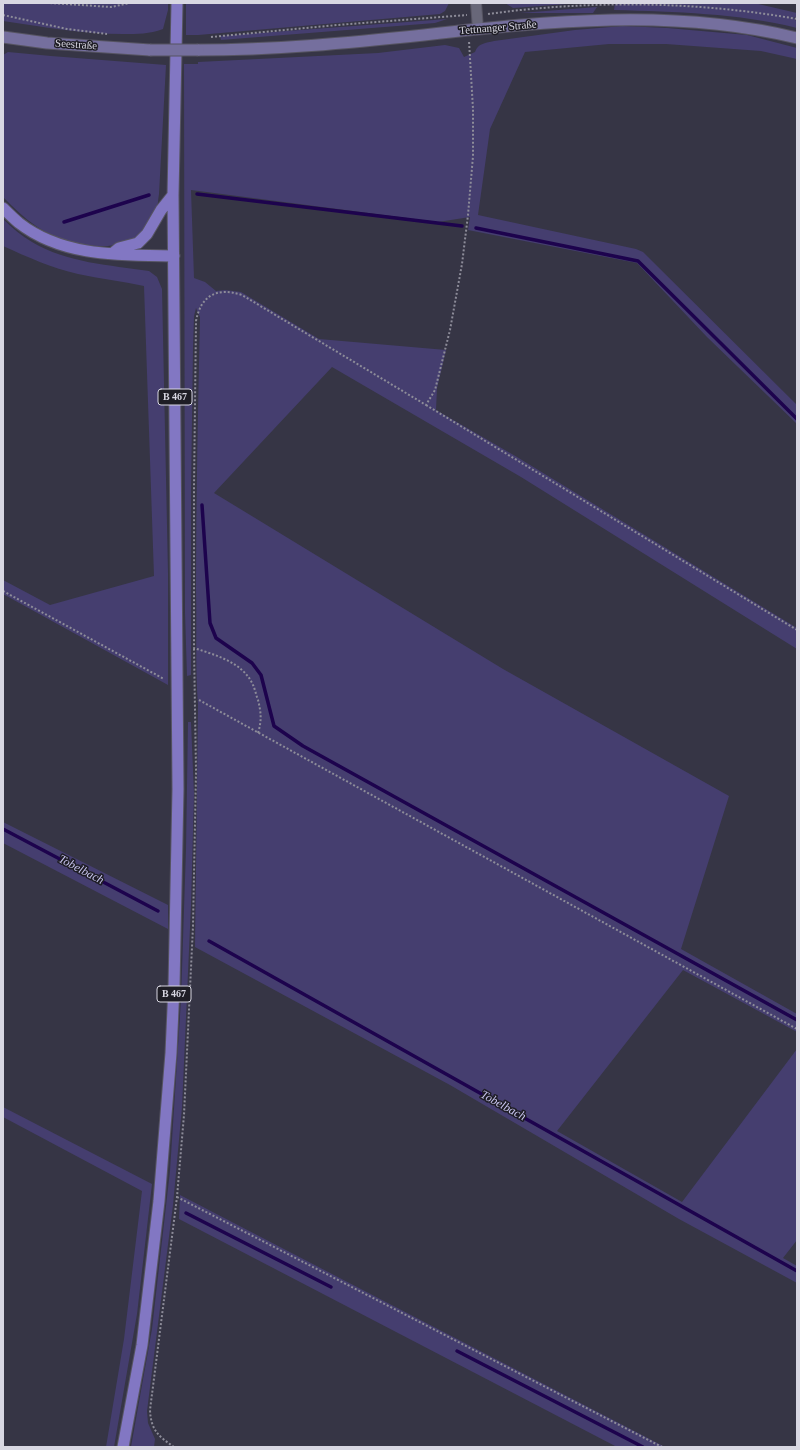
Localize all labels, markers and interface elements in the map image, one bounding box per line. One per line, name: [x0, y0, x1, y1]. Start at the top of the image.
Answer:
street label: Tettnanger Straße: [459, 18, 537, 38]
street label: Seestraße: [55, 37, 97, 53]
road number: B 467: [158, 389, 192, 405]
water label: Tobelbach: [56, 852, 106, 888]
road number: B 467: [157, 986, 191, 1002]
water label: Tobelbach: [478, 1088, 528, 1124]

